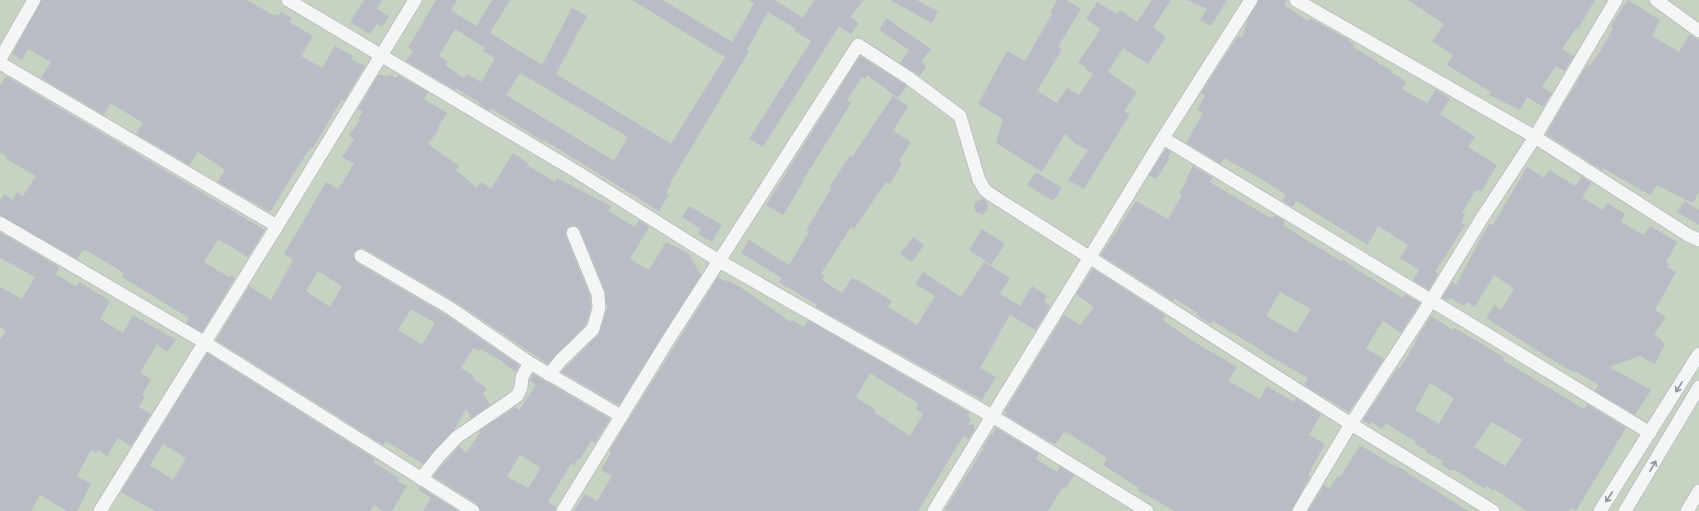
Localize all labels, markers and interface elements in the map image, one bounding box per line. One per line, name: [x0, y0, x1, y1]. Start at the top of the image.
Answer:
one-way arrow: [1674, 381, 1682, 393]
one-way arrow: [1649, 460, 1657, 472]
one-way arrow: [1605, 491, 1613, 502]

